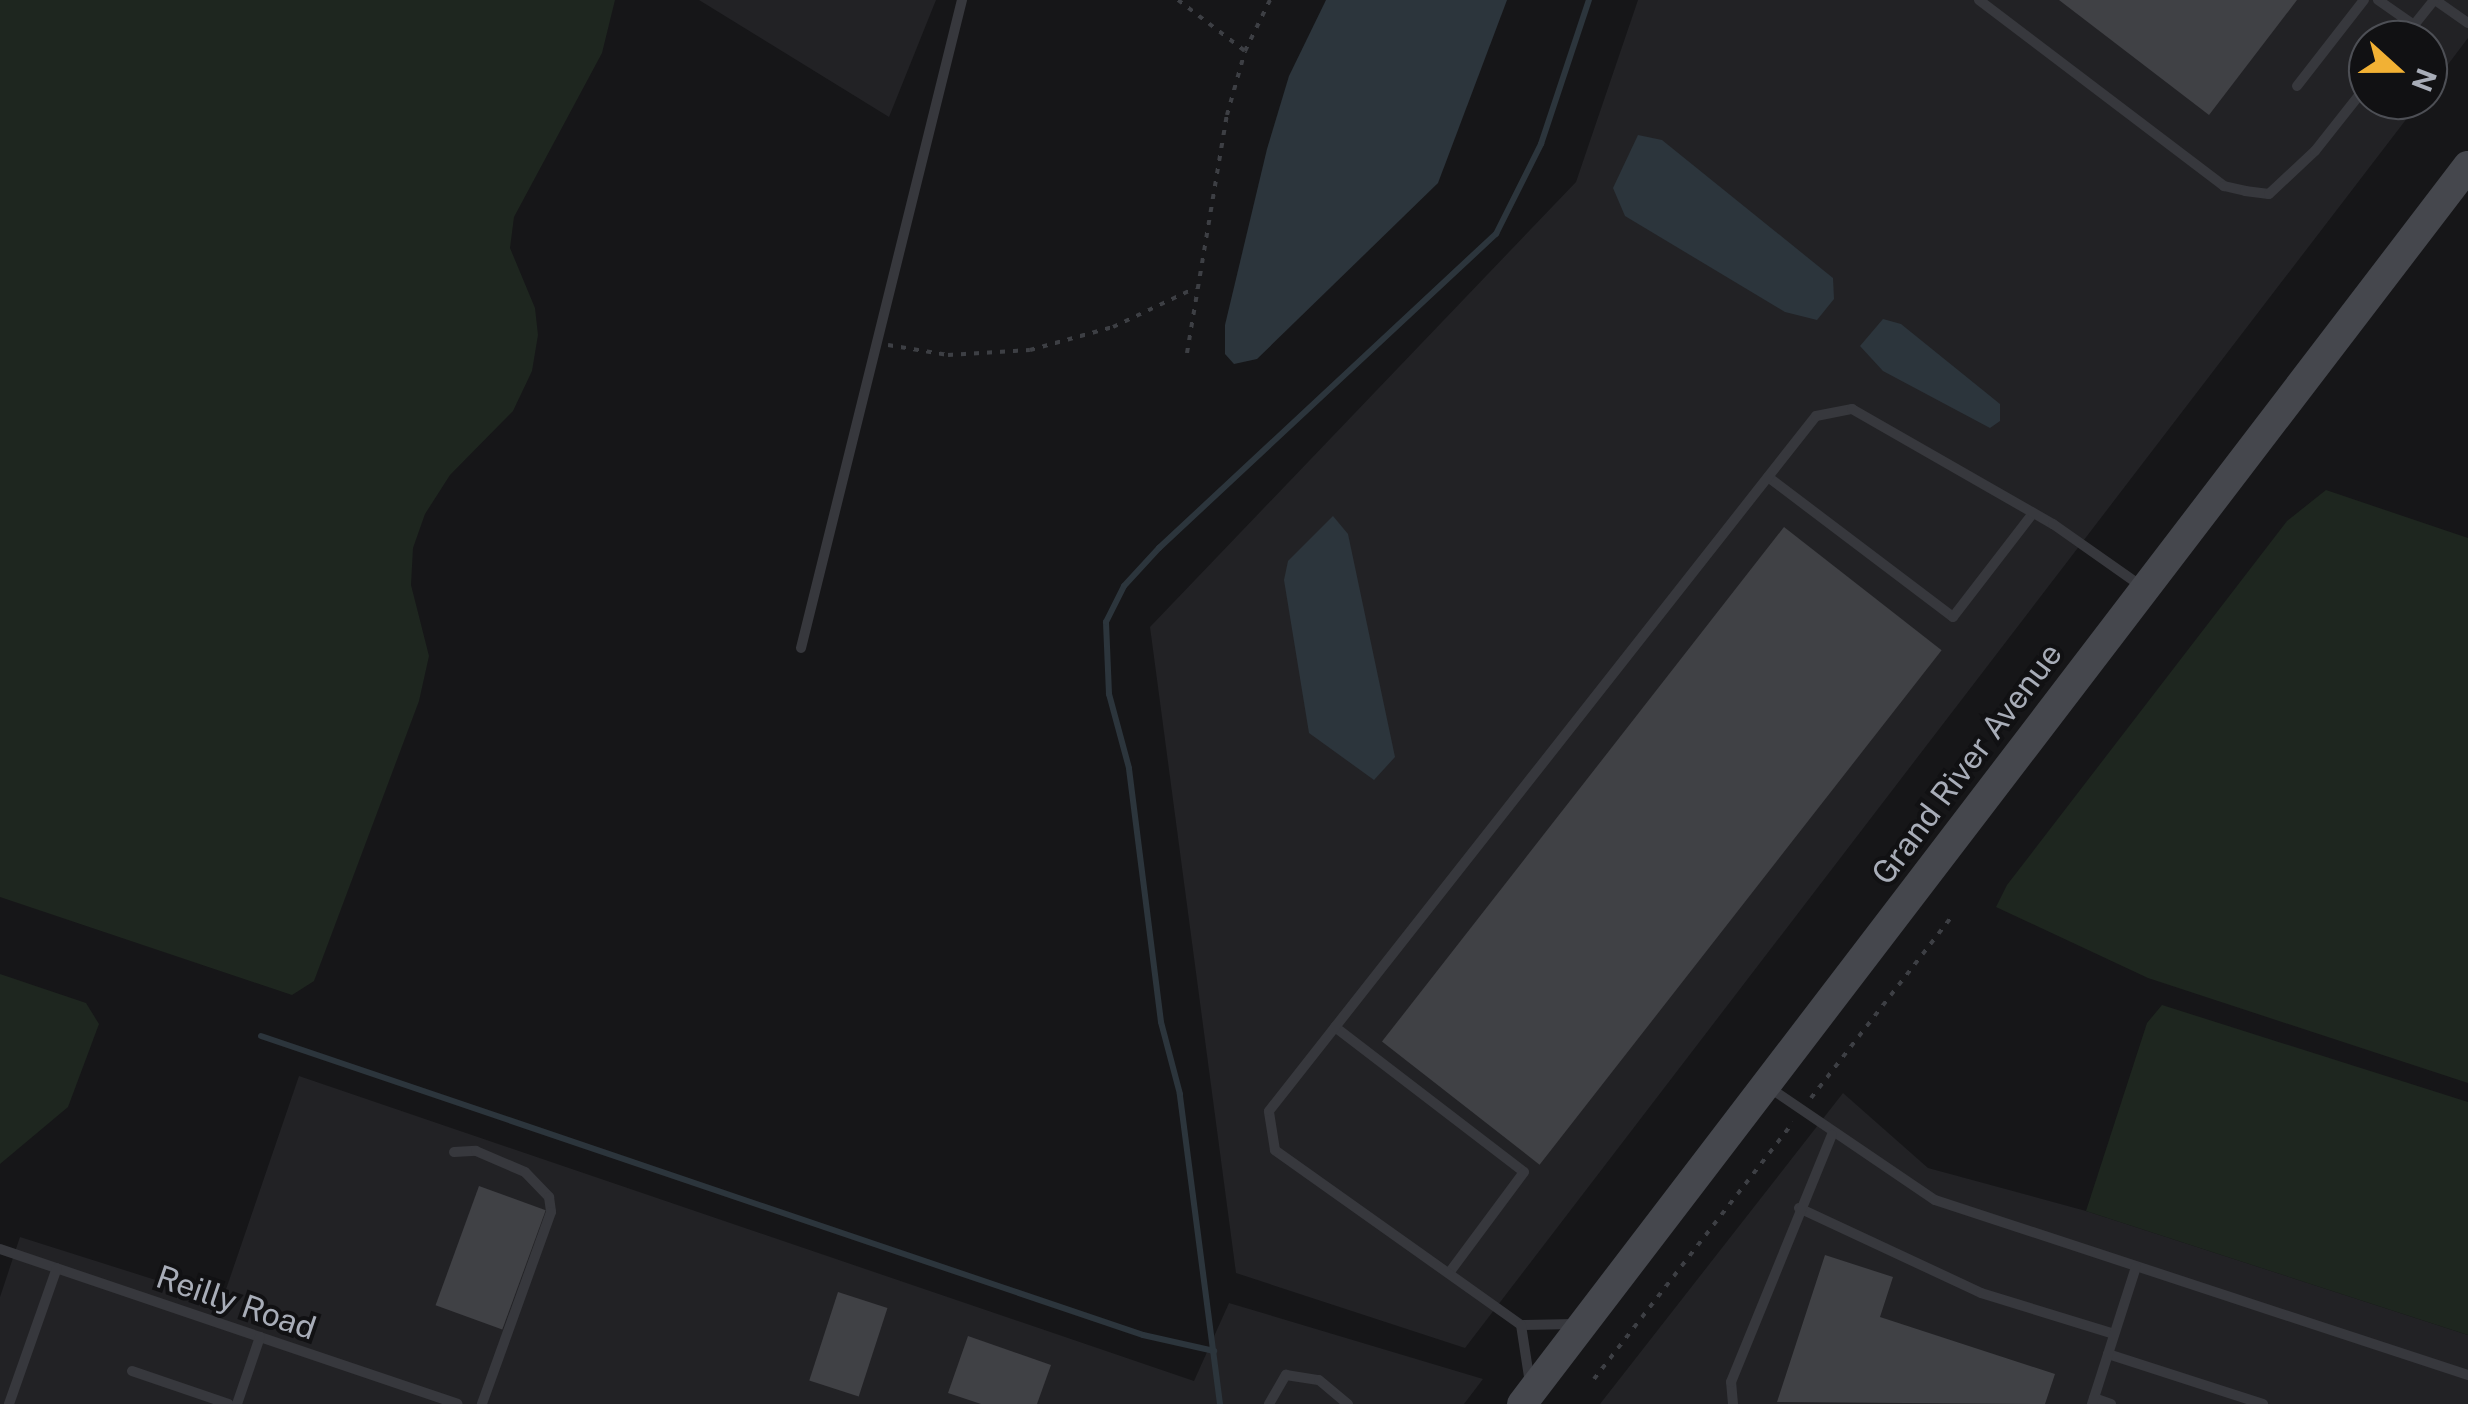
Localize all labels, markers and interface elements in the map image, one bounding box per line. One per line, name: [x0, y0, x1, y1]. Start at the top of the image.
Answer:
north arrow: [2348, 20, 2448, 120]
text: N: [2405, 64, 2444, 96]
street label: Grand River Avenue: [1864, 636, 2070, 892]
street label: Reilly Road: [151, 1258, 321, 1348]

